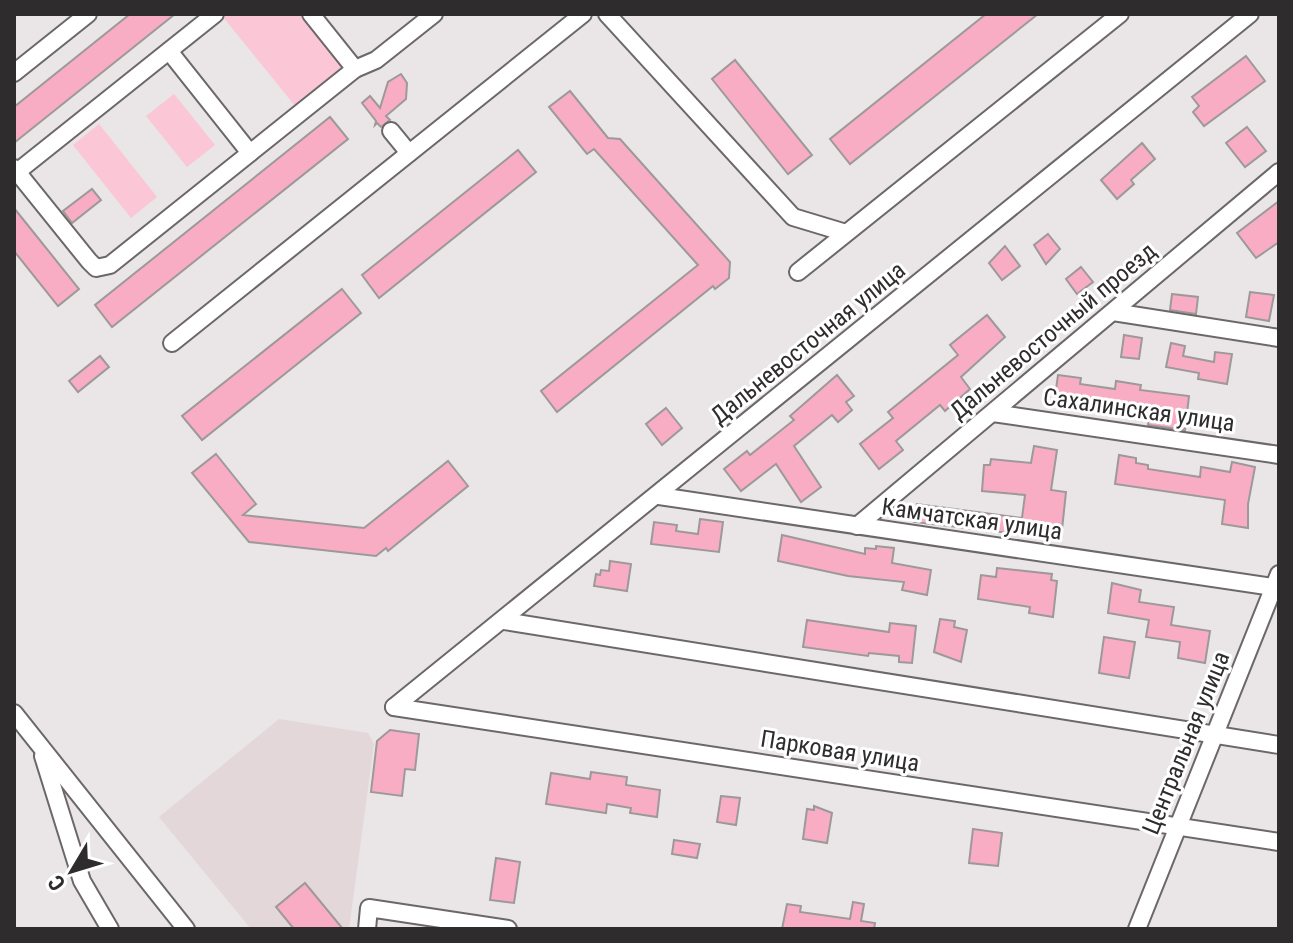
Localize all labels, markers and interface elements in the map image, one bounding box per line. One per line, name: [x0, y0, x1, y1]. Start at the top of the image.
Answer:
street label: Дальневосточный проезд: [944, 237, 1162, 425]
street label: Дальневосточная улица: [705, 256, 911, 430]
street label: Сахалинская улица: [1041, 383, 1237, 437]
street label: Камчатская улица: [880, 492, 1064, 546]
street label: Центральная улица: [1137, 647, 1235, 839]
street label: Парковая улица: [759, 725, 921, 777]
north arrow: [32, 831, 112, 911]
text: С: [43, 870, 70, 896]

